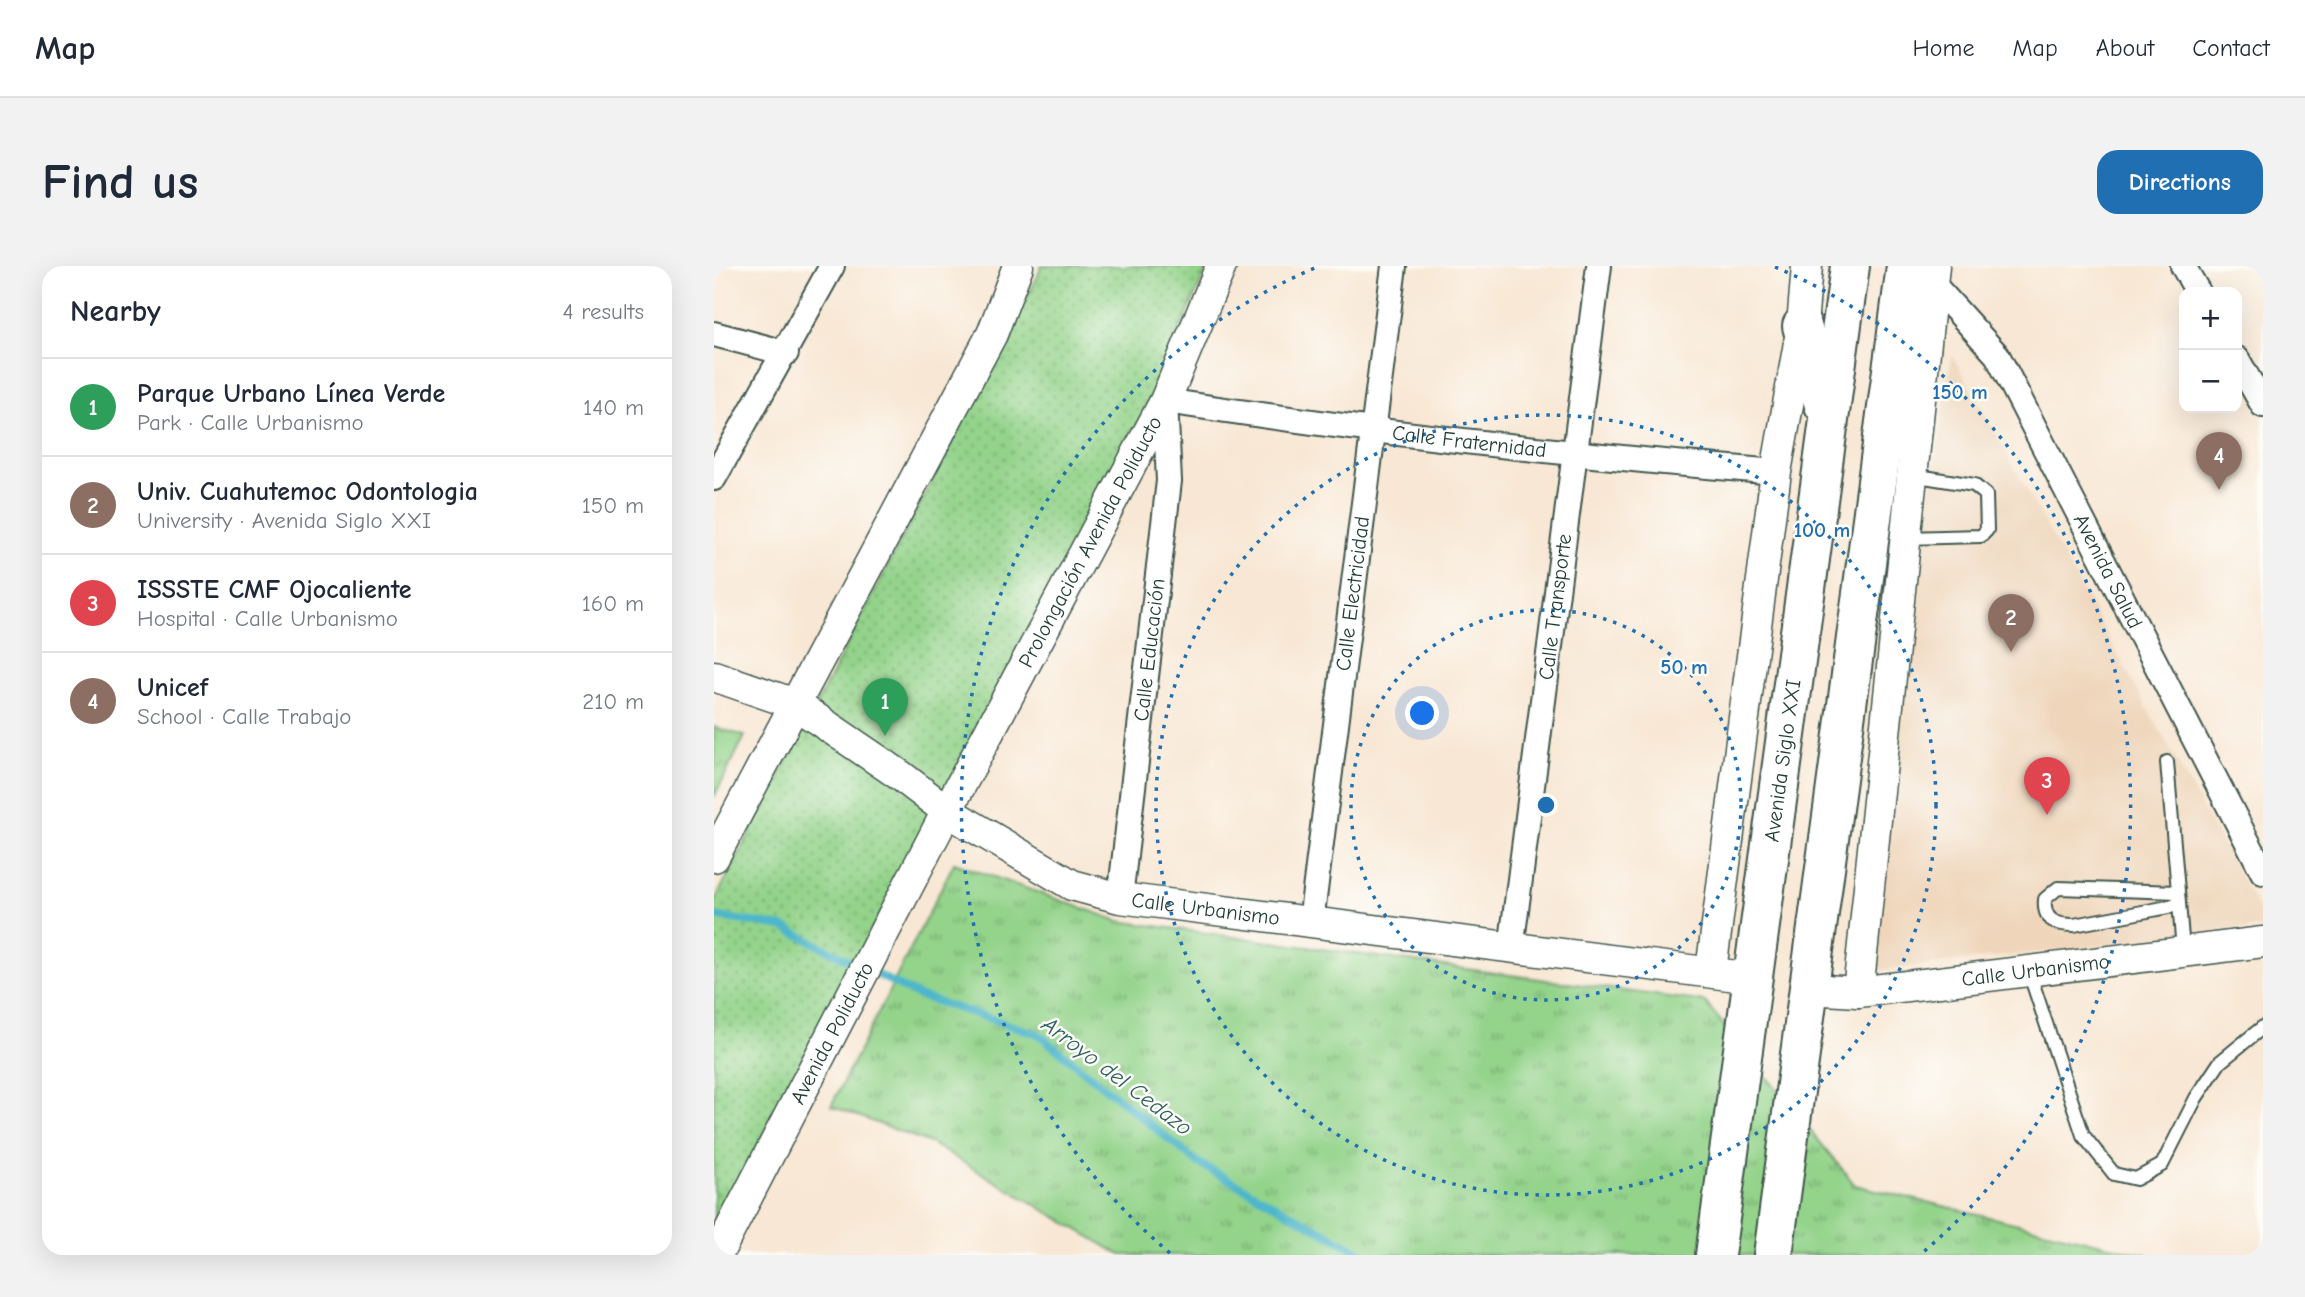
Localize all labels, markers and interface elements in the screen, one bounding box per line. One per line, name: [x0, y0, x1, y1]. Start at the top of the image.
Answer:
text: Map: [35, 29, 96, 67]
text: Home: [1913, 34, 1974, 62]
text: Map: [2012, 34, 2058, 62]
text: About: [2096, 34, 2154, 62]
text: Contact: [2192, 34, 2270, 62]
button: Directions: [2097, 150, 2263, 214]
text: Find us: [42, 154, 198, 210]
map controls: [2179, 287, 2242, 413]
button: +: [2179, 287, 2242, 350]
text: Nearby: [70, 294, 161, 329]
text: 4 results: [562, 298, 644, 325]
button: −: [2179, 350, 2242, 413]
text: Parque Urbano Línea Verde: [137, 379, 445, 409]
text: 150 m: [1932, 380, 1988, 404]
text: 1: [88, 394, 98, 421]
text: 140 m: [583, 394, 644, 421]
text: Park · Calle Urbanismo: [137, 409, 364, 436]
street label: Prolongación Avenida Poliducto: [1014, 412, 1167, 672]
street label: Calle Fraternidad: [1391, 421, 1548, 462]
pin: 4: [2196, 432, 2242, 490]
text: Univ. Cuahutemoc Odontologia: [137, 477, 478, 507]
text: 2: [87, 492, 99, 519]
text: 150 m: [582, 492, 644, 519]
text: University · Avenida Siglo XXI: [137, 507, 431, 534]
street label: Avenida Salud: [2069, 510, 2148, 632]
street label: Calle Electricidad: [1331, 515, 1374, 672]
text: 100 m: [1794, 518, 1850, 542]
street label: Calle Transporte: [1534, 532, 1576, 681]
text: ISSSTE CMF Ojocaliente: [137, 575, 412, 605]
street label: Calle Educación: [1129, 577, 1169, 722]
text: 3: [87, 590, 99, 617]
text: 160 m: [582, 590, 644, 617]
pin: 2: [1988, 594, 2034, 652]
text: Hospital · Calle Urbanismo: [137, 605, 398, 632]
text: 50 m: [1660, 655, 1708, 679]
text: Unicef: [137, 673, 208, 703]
pin: 1: [862, 678, 908, 736]
street label: Avenida Siglo XXI: [1760, 678, 1805, 843]
text: 4: [88, 688, 98, 715]
text: 210 m: [582, 688, 644, 715]
your location: [1405, 696, 1439, 730]
text: School · Calle Trabajo: [137, 703, 352, 730]
pin: 3: [2024, 757, 2070, 815]
centre of rings: [1534, 793, 1558, 817]
street label: Calle Urbanismo: [1130, 888, 1281, 930]
street label: Calle Urbanismo: [1960, 949, 2111, 991]
street label: Avenida Poliducto: [785, 958, 879, 1108]
water label: Arroyo del Cedazo: [1036, 1010, 1197, 1141]

